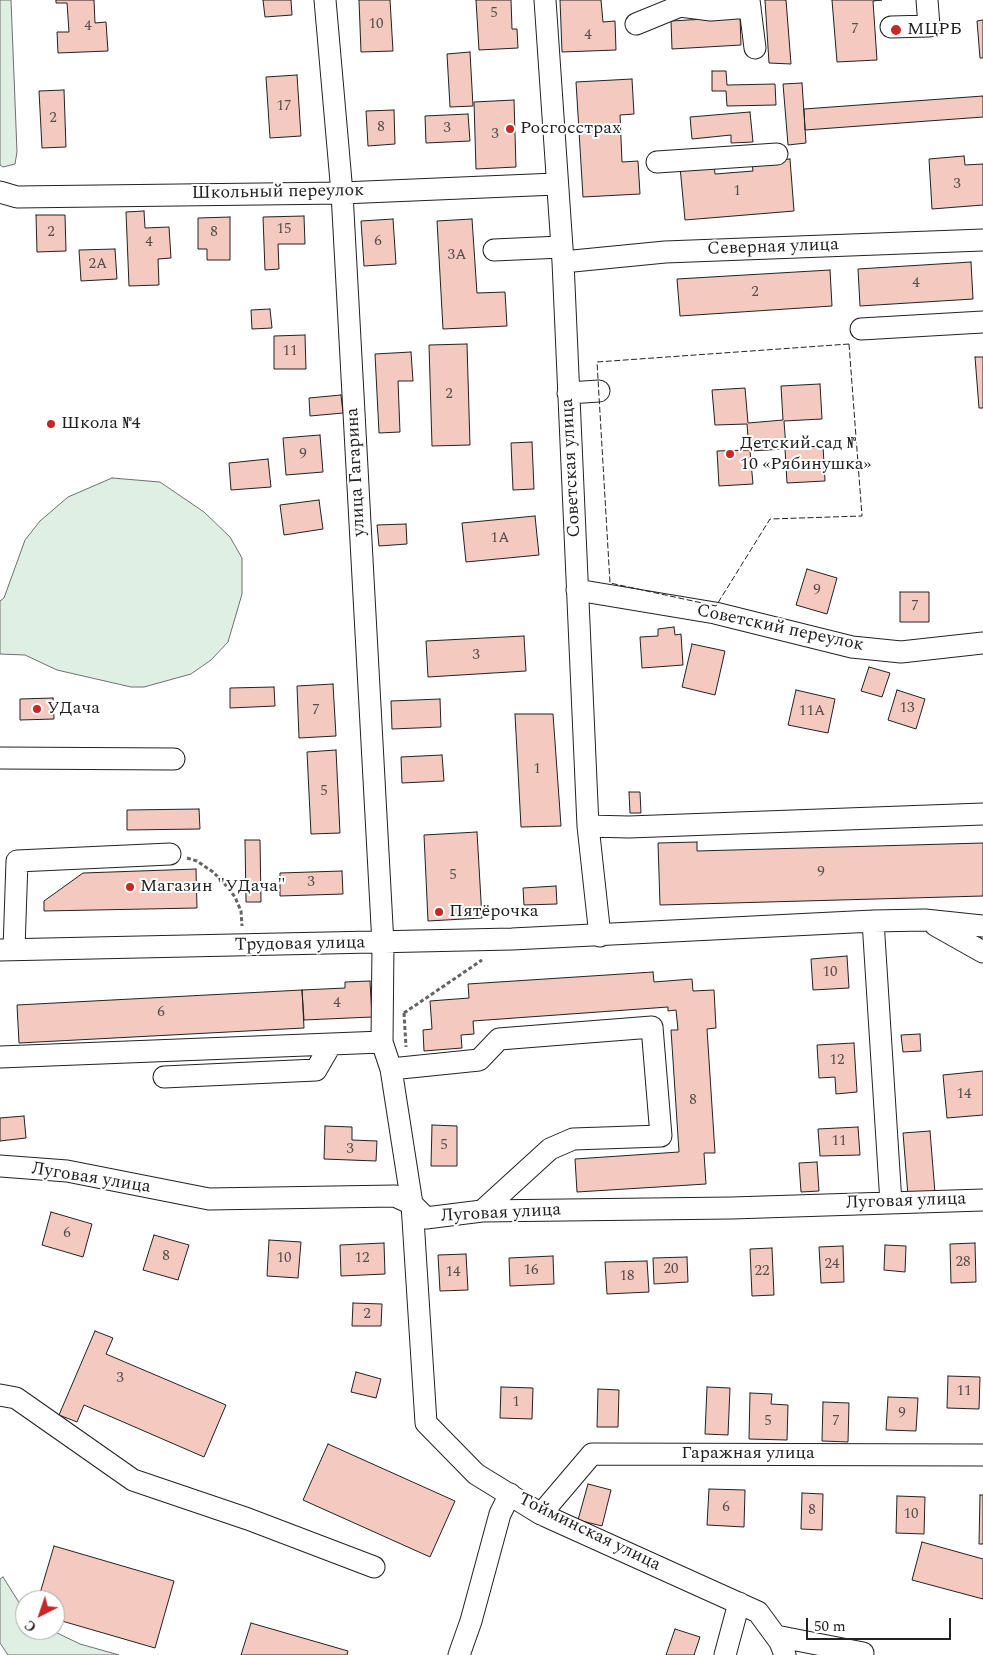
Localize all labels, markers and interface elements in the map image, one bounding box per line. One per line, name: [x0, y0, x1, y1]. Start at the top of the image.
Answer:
house number: 5: [490, 5, 498, 23]
house number: 10: [369, 16, 383, 34]
house number: 4: [84, 18, 92, 36]
place label: МЦРБ: [907, 19, 962, 41]
house number: 7: [851, 21, 859, 39]
marker: МЦРБ: [889, 23, 903, 37]
house number: 4: [584, 27, 592, 45]
house number: 17: [277, 98, 291, 116]
house number: 2: [49, 110, 57, 128]
place label: Росгосстрах: [520, 118, 621, 140]
house number: 8: [377, 119, 385, 137]
house number: 3: [443, 120, 451, 138]
marker: Росгосстрах: [504, 123, 516, 135]
house number: 3: [491, 126, 499, 144]
house number: 3: [953, 176, 961, 194]
street label: Школьный переулок: [191, 181, 365, 205]
house number: 1: [733, 183, 741, 201]
house number: 15: [277, 221, 291, 239]
house number: 2: [47, 224, 55, 242]
house number: 8: [210, 224, 218, 242]
house number: 6: [374, 233, 382, 251]
house number: 4: [145, 234, 153, 252]
street label: Северная улица: [707, 235, 839, 261]
house number: 3А: [448, 247, 466, 265]
house number: 2А: [89, 256, 107, 274]
house number: 4: [912, 275, 920, 293]
house number: 2: [751, 284, 759, 302]
house number: 11: [283, 343, 297, 361]
house number: 2: [445, 386, 453, 404]
street label: Советская улица: [558, 398, 586, 538]
street label: улица Гагарина: [343, 407, 371, 537]
place label: Школа №4: [61, 413, 140, 435]
marker: Школа №4: [45, 418, 57, 430]
place label: Детский сад № 10 «Рябинушка»: [740, 433, 871, 476]
house number: 9: [299, 446, 307, 464]
marker: Детский сад № 10 «Рябинушка»: [724, 448, 736, 460]
house number: 1А: [491, 530, 509, 548]
house number: 9: [813, 582, 821, 600]
house number: 7: [911, 598, 919, 616]
street label: Советский переулок: [694, 601, 866, 657]
house number: 3: [472, 647, 480, 665]
place label: УДача: [47, 698, 100, 720]
house number: 13: [900, 700, 914, 718]
house number: 7: [312, 702, 320, 720]
marker: УДача: [31, 703, 43, 715]
house number: 11А: [799, 703, 825, 721]
house number: 1: [533, 761, 541, 779]
house number: 5: [320, 783, 328, 801]
house number: 9: [817, 864, 825, 882]
house number: 5: [449, 867, 457, 885]
house number: 3: [307, 874, 315, 892]
place label: Магазин "УДача": [140, 876, 286, 898]
marker: Магазин "УДача": [124, 881, 136, 893]
place label: Пятёрочка: [449, 901, 539, 923]
marker: Пятёрочка: [433, 906, 445, 918]
street label: Трудовая улица: [234, 933, 366, 957]
house number: 10: [823, 964, 837, 982]
house number: 4: [333, 995, 341, 1013]
house number: 6: [157, 1004, 165, 1022]
house number: 12: [830, 1052, 844, 1070]
house number: 14: [957, 1086, 971, 1104]
house number: 8: [689, 1092, 697, 1110]
house number: 11: [832, 1133, 846, 1151]
house number: 5: [440, 1137, 448, 1155]
house number: 3: [346, 1141, 354, 1159]
street label: Луговая улица: [30, 1159, 152, 1199]
street label: Луговая улица: [845, 1189, 967, 1215]
street label: Луговая улица: [440, 1200, 562, 1228]
house number: 6: [63, 1225, 71, 1243]
house number: 8: [162, 1248, 170, 1266]
house number: 10: [277, 1250, 291, 1268]
house number: 12: [355, 1250, 369, 1268]
house number: 28: [956, 1254, 970, 1272]
house number: 24: [825, 1256, 839, 1274]
house number: 20: [664, 1261, 678, 1279]
house number: 16: [524, 1262, 538, 1280]
house number: 22: [755, 1263, 769, 1281]
house number: 14: [446, 1264, 460, 1282]
house number: 18: [620, 1268, 634, 1286]
house number: 2: [363, 1306, 371, 1324]
house number: 3: [116, 1370, 124, 1388]
house number: 11: [957, 1383, 971, 1401]
house number: 1: [512, 1394, 520, 1412]
house number: 9: [898, 1405, 906, 1423]
house number: 5: [764, 1413, 772, 1431]
house number: 7: [832, 1413, 840, 1431]
street label: Гаражная улица: [681, 1443, 815, 1465]
street label: Тойминская улица: [514, 1489, 664, 1577]
house number: 6: [722, 1499, 730, 1517]
house number: 8: [808, 1502, 816, 1520]
house number: 10: [904, 1506, 918, 1524]
north arrow: [15, 1590, 65, 1640]
scale bar: [808, 1608, 953, 1640]
text: С: [20, 1615, 41, 1637]
text: 50 m: [814, 1615, 846, 1638]

